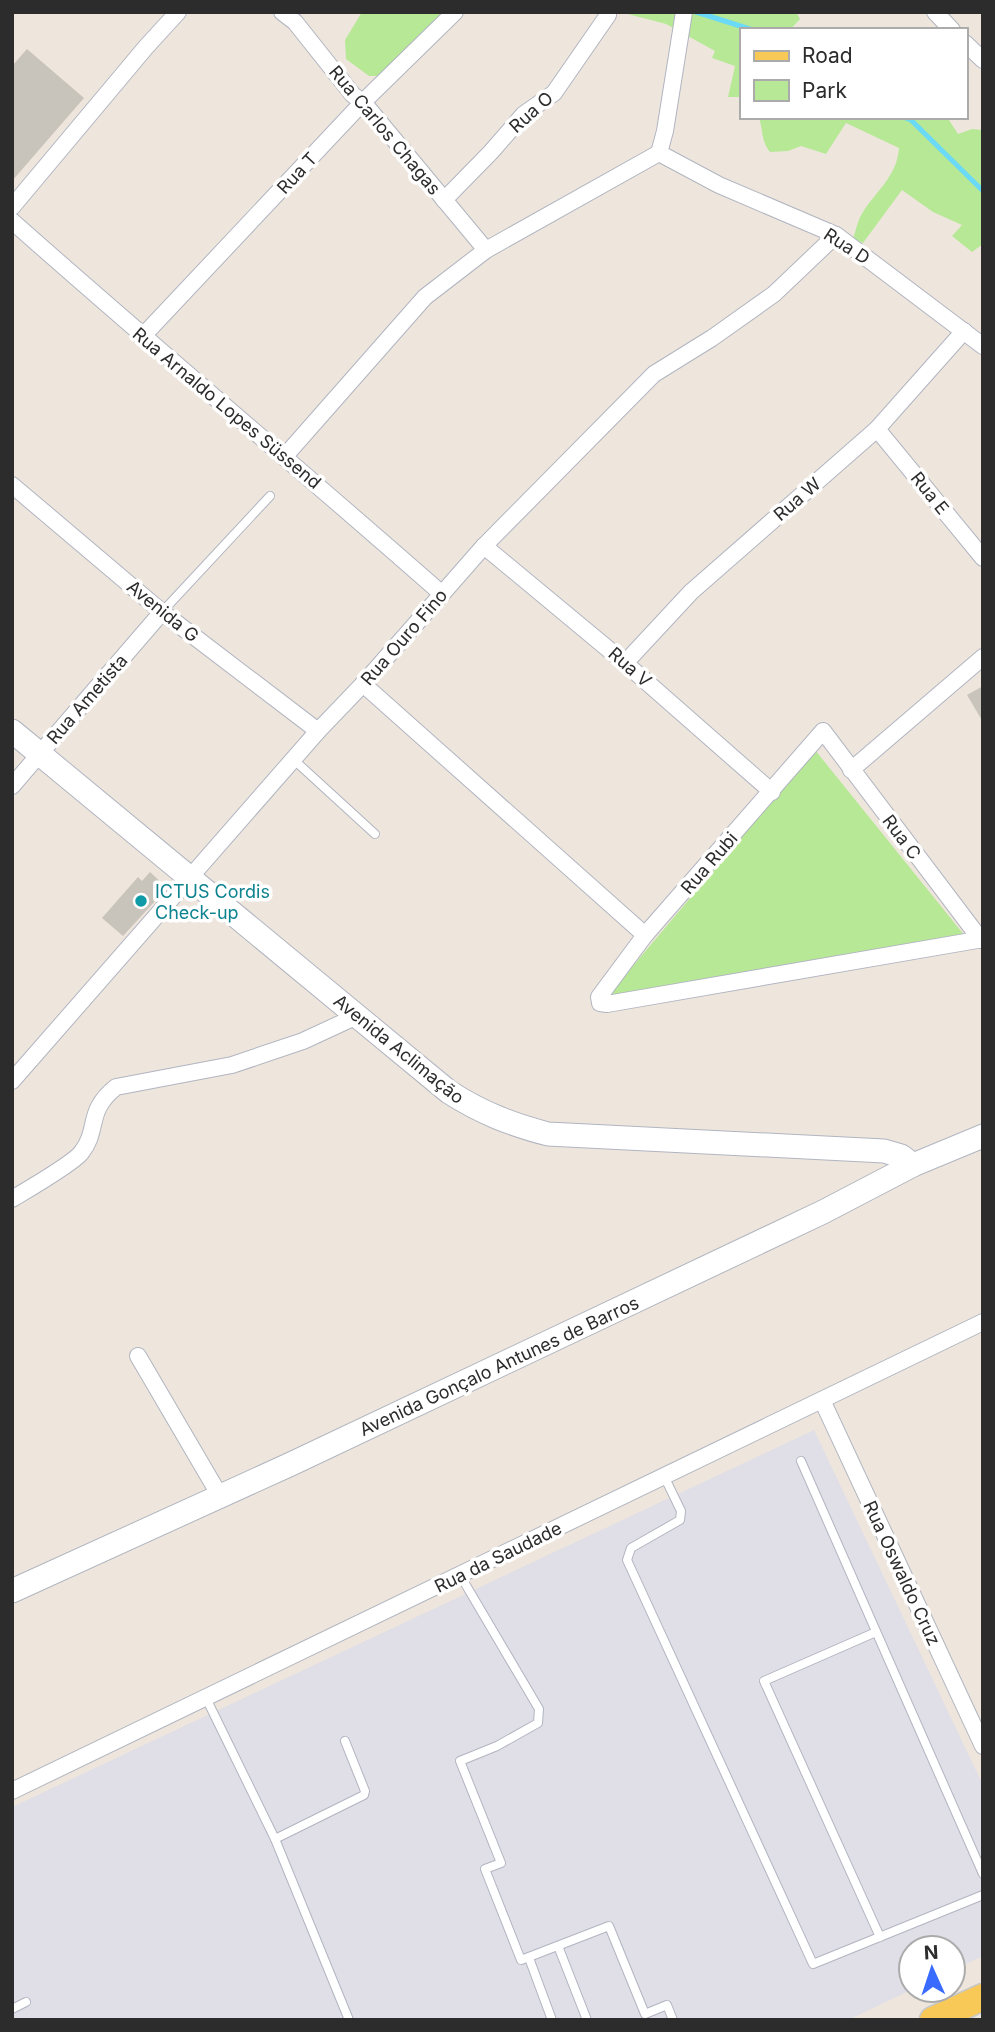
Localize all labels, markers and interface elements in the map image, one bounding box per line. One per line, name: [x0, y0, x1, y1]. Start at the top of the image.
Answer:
legend: [740, 28, 967, 119]
text: Road: [802, 43, 853, 68]
street label: Rua Carlos Chagas: [325, 61, 445, 199]
text: Park: [802, 78, 847, 103]
street label: Rua O: [505, 87, 557, 137]
street label: Rua T: [273, 148, 321, 198]
street label: Rua D: [820, 223, 874, 269]
street label: Rua Arnaldo Lopes Süssend: [129, 323, 325, 493]
street label: Rua E: [907, 468, 953, 518]
street label: Rua W: [769, 473, 825, 525]
street label: Avenida G: [123, 576, 203, 646]
street label: Rua Ouro Fino: [357, 585, 451, 689]
street label: Rua V: [604, 643, 656, 691]
street label: Rua Ametista: [42, 650, 132, 748]
street label: Rua C: [878, 810, 926, 864]
street label: Rua Rubi: [676, 828, 742, 898]
place label: ICTUS Cordis Check-up: [155, 881, 270, 923]
marker: ICTUS Cordis Check-up: [133, 893, 149, 909]
street label: Avenida Aclimação: [330, 990, 468, 1108]
street label: Avenida Gonçalo Antunes de Barros: [356, 1292, 642, 1440]
street label: Rua Oswaldo Cruz: [859, 1497, 945, 1649]
street label: Rua da Saudade: [431, 1517, 565, 1597]
north arrow: [897, 1934, 967, 2004]
text: N: [923, 1941, 939, 1964]

